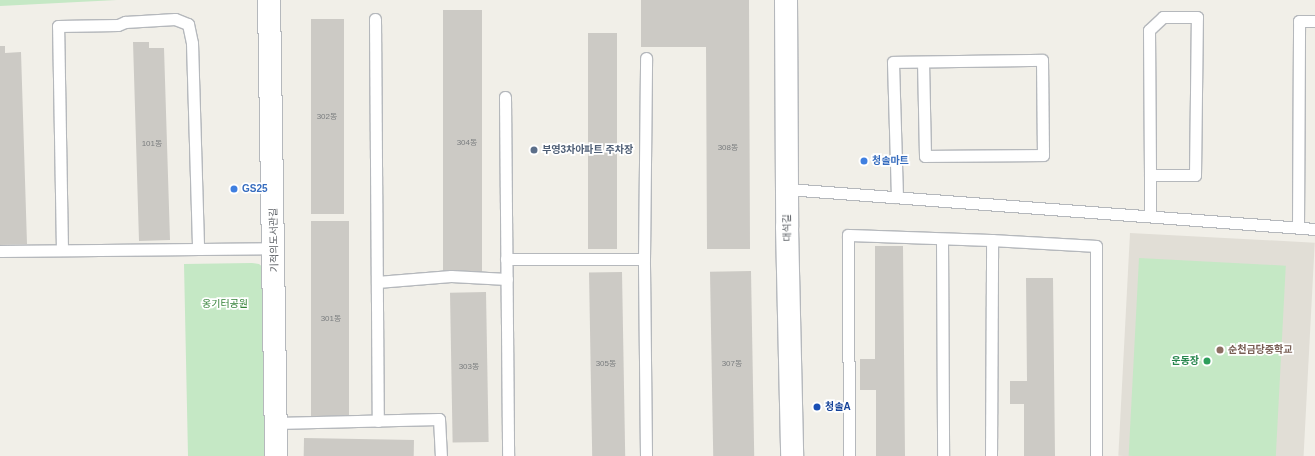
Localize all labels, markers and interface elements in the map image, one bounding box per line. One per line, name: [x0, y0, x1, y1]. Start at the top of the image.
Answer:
house number: 302동: [317, 112, 337, 122]
house number: 304동: [457, 138, 477, 148]
house number: 101동: [142, 139, 162, 149]
house number: 308동: [718, 143, 738, 153]
place label: 부영3차아파트 주차장: [542, 144, 633, 156]
marker: 부영3차아파트 주차장: [529, 145, 539, 155]
place label: 청솔마트: [872, 155, 909, 167]
marker: 청솔마트: [859, 156, 869, 166]
place label: GS25: [242, 183, 268, 195]
marker: GS25: [229, 184, 239, 194]
street label: 기적의도서관길: [267, 208, 281, 272]
street label: 대석길: [781, 214, 793, 242]
park label: 옹기터공원: [202, 298, 248, 310]
house number: 301동: [321, 314, 341, 324]
place label: 순천금당중학교: [1228, 344, 1292, 356]
marker: 순천금당중학교: [1215, 345, 1225, 355]
place label: 운동장: [1171, 355, 1199, 367]
marker: 운동장: [1202, 356, 1212, 366]
house number: 305동: [596, 359, 616, 369]
house number: 307동: [722, 359, 742, 369]
house number: 303동: [459, 362, 479, 372]
place label: 청솔A: [825, 401, 851, 413]
marker: 청솔A: [812, 402, 822, 412]

